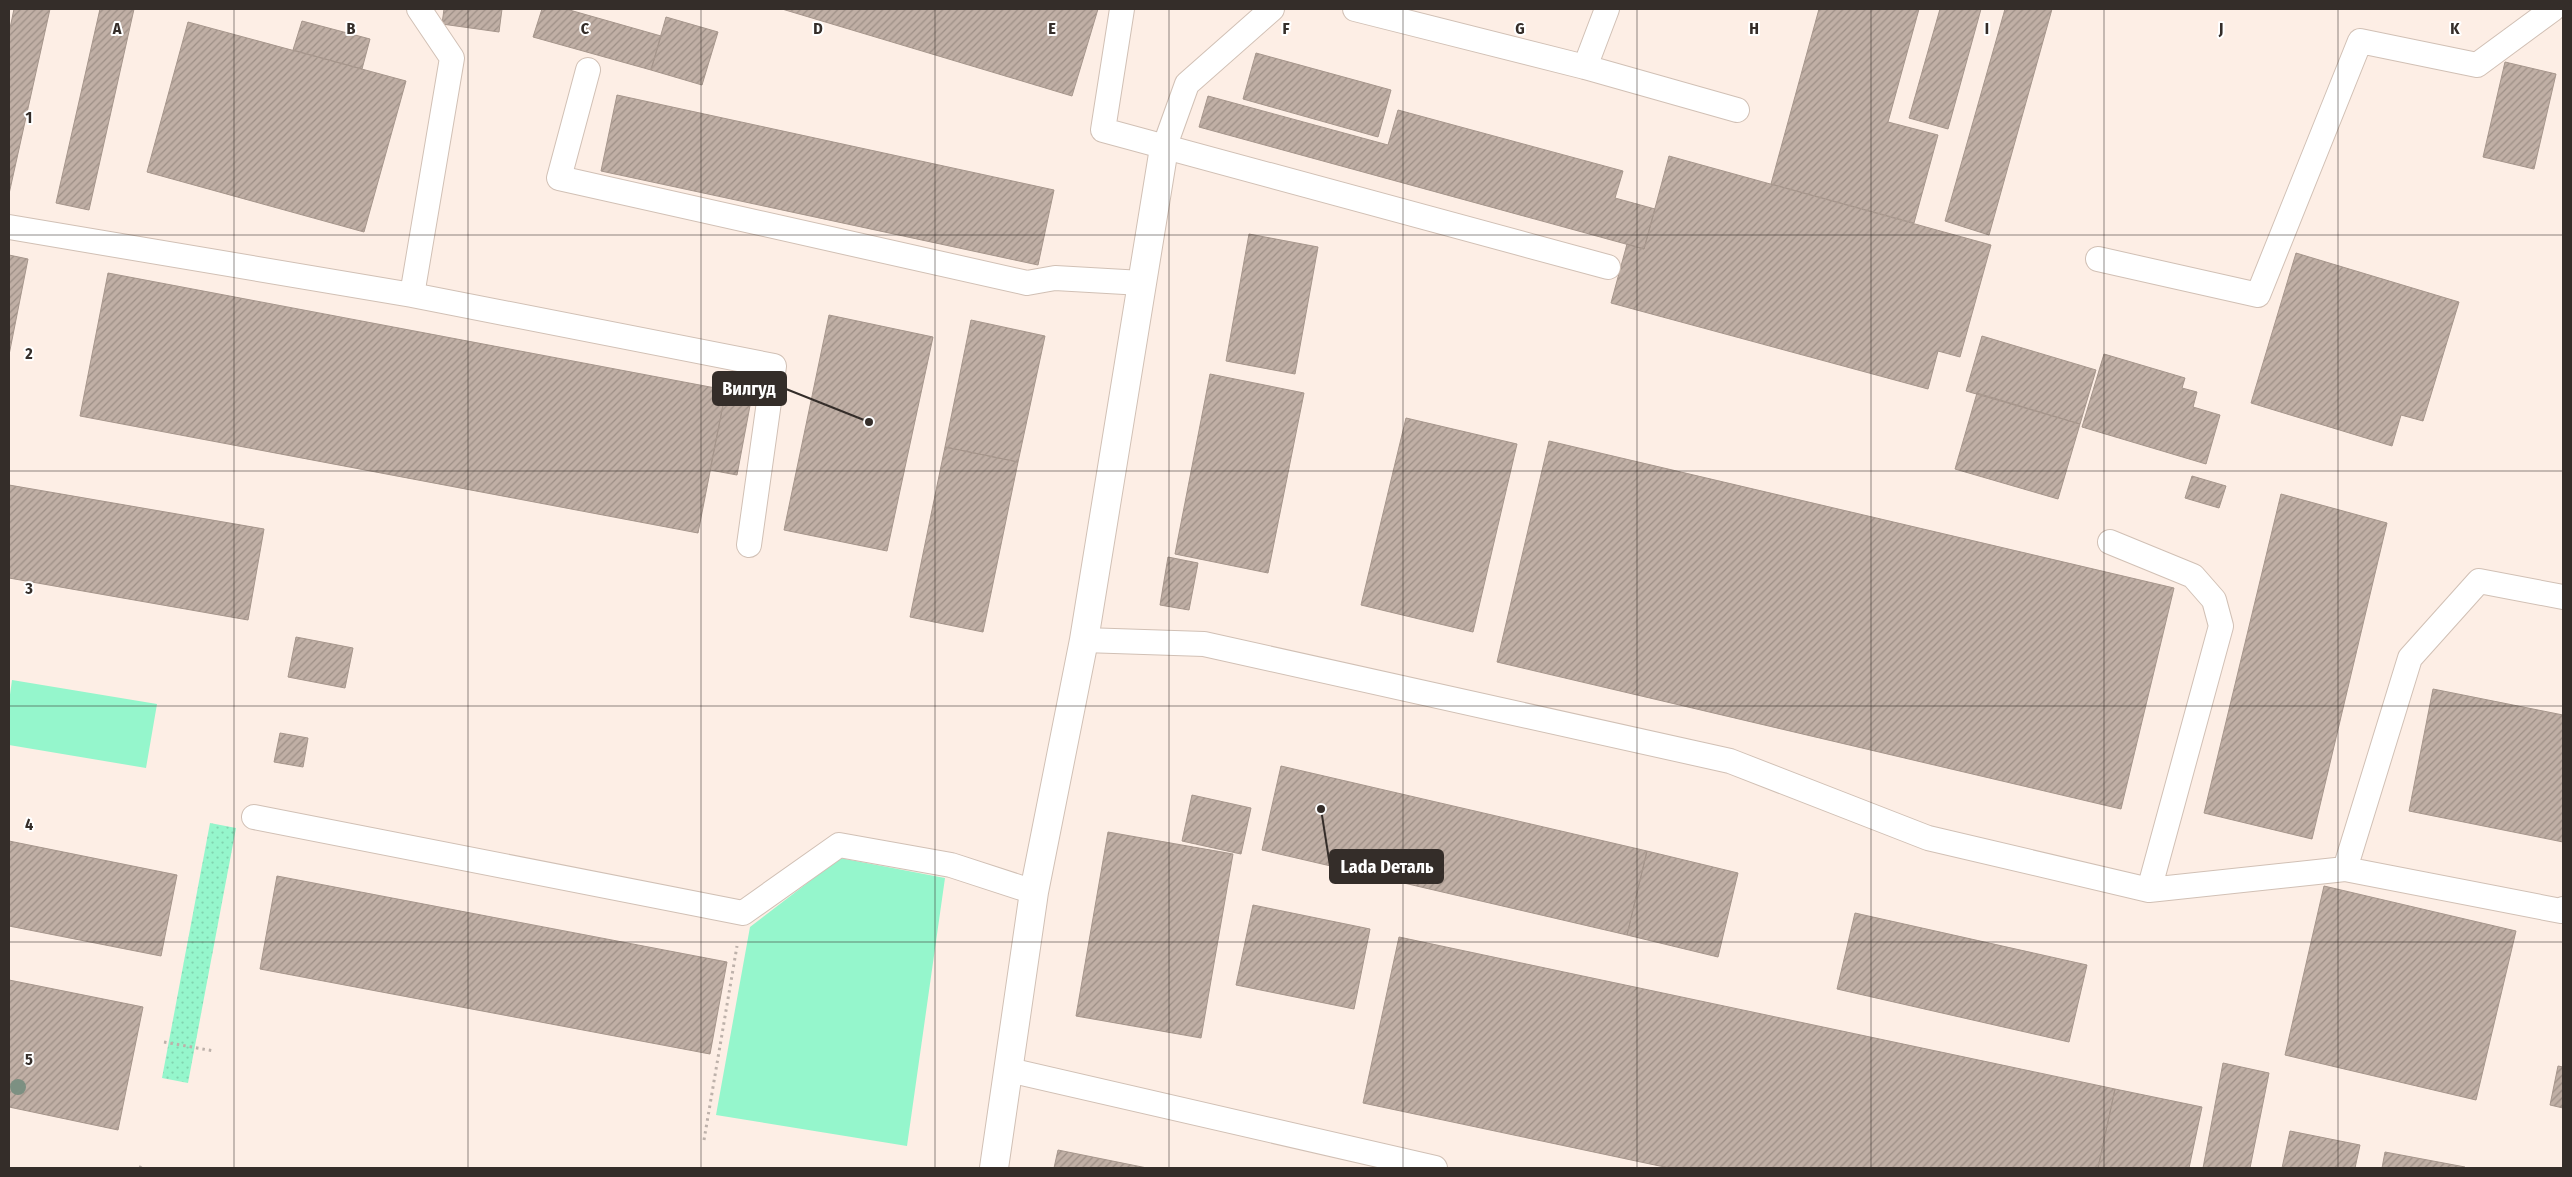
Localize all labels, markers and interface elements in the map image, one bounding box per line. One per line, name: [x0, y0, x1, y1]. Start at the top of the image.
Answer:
text: A: [112, 19, 122, 38]
text: B: [347, 19, 356, 38]
text: C: [581, 19, 590, 38]
text: D: [813, 19, 823, 38]
text: E: [1048, 19, 1056, 38]
text: F: [1282, 19, 1290, 38]
text: G: [1515, 19, 1525, 38]
text: H: [1749, 19, 1759, 38]
text: I: [1985, 19, 1989, 38]
text: J: [2218, 19, 2223, 38]
text: K: [2450, 19, 2460, 38]
text: 1: [26, 108, 32, 127]
text: 2: [24, 344, 33, 363]
callout: Вилгуд: [713, 372, 786, 405]
text: Вилгуд: [722, 378, 776, 400]
text: 3: [24, 579, 33, 598]
text: 4: [25, 815, 33, 834]
callout: Lada Dеталь: [1330, 850, 1443, 883]
text: Lada Dеталь: [1340, 856, 1434, 878]
text: 5: [25, 1050, 33, 1069]

